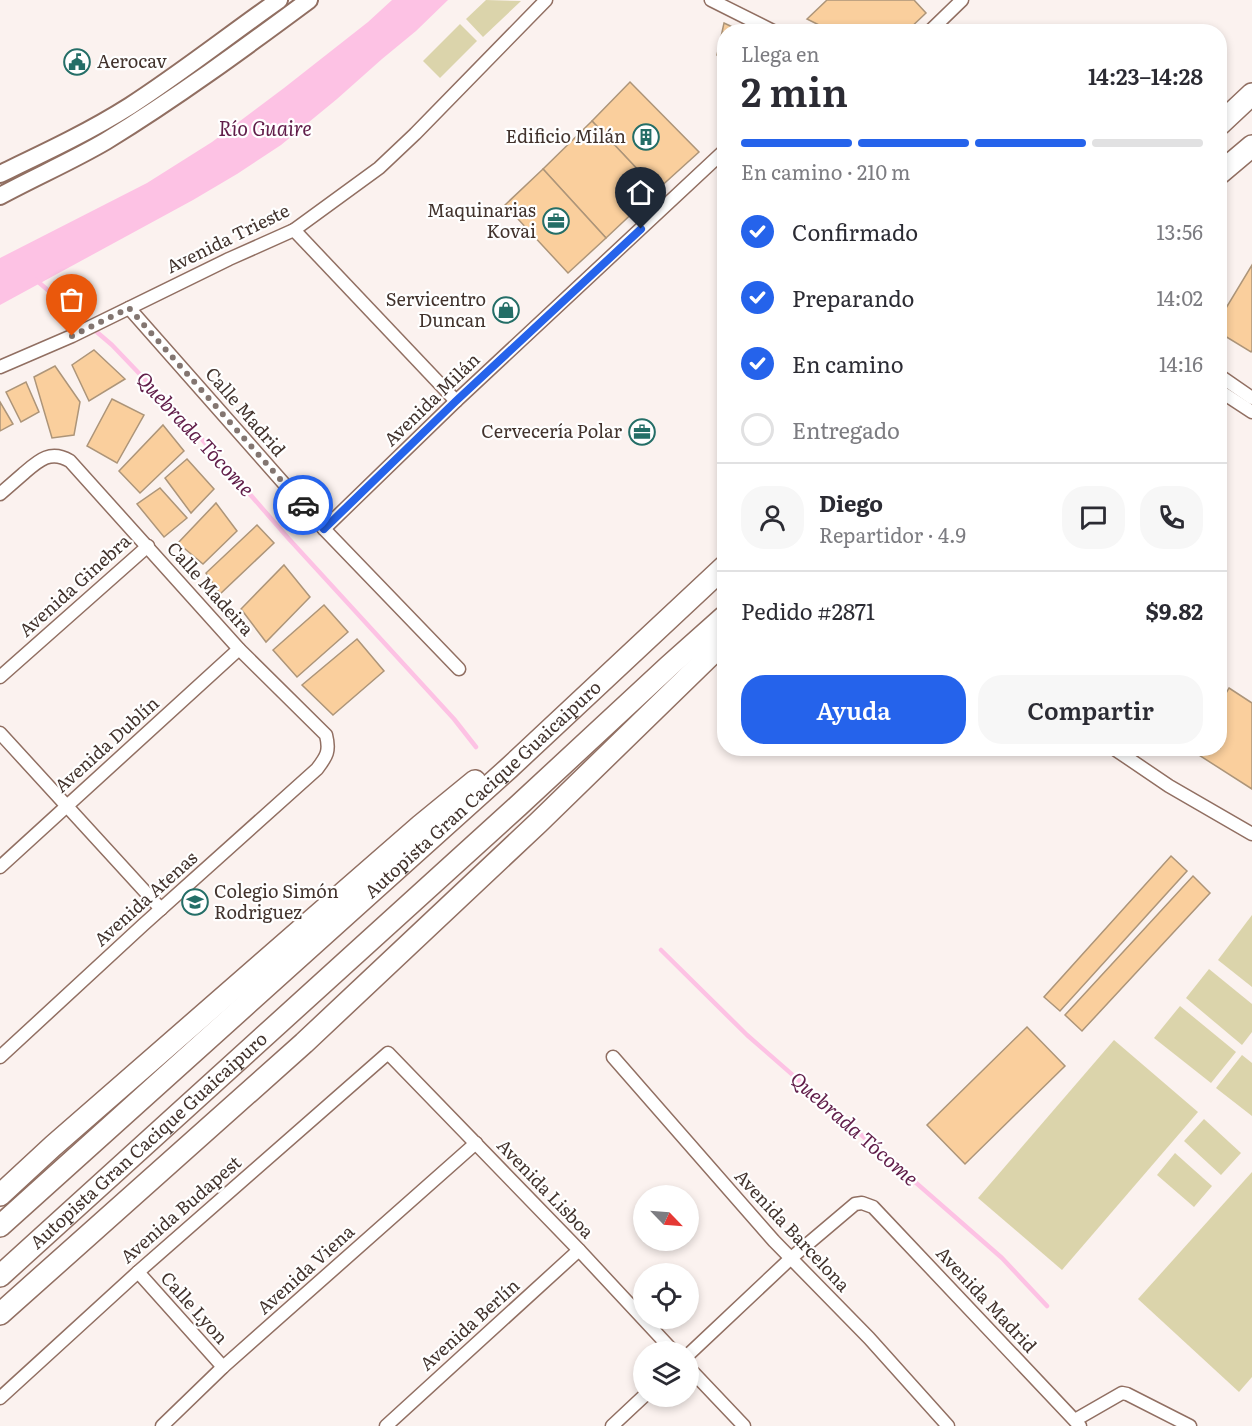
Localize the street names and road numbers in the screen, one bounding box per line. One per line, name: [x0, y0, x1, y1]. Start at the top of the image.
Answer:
street label: Avenida Trieste: [161, 196, 294, 279]
street label: Avenida Milán: [377, 346, 485, 452]
street label: Calle Madrid: [200, 360, 293, 462]
street label: Avenida Ginebra: [12, 527, 136, 643]
street label: Calle Madeira: [161, 535, 261, 641]
street label: Autopista Gran Cacique Guaicaipuro: [358, 673, 607, 904]
street label: Avenida Dublín: [48, 689, 164, 798]
street label: Avenida Atenas: [87, 844, 203, 952]
street label: Autopista Gran Cacique Guaicaipuro: [23, 1025, 273, 1255]
street label: Avenida Lisboa: [491, 1132, 601, 1244]
street label: Avenida Budapest: [114, 1148, 247, 1269]
street label: Avenida Barcelona: [729, 1163, 857, 1297]
street label: Avenida Viena: [250, 1217, 360, 1320]
street label: Avenida Madrid: [931, 1240, 1044, 1358]
street label: Calle Lyon: [155, 1265, 235, 1349]
street label: Avenida Berlín: [413, 1272, 525, 1376]

